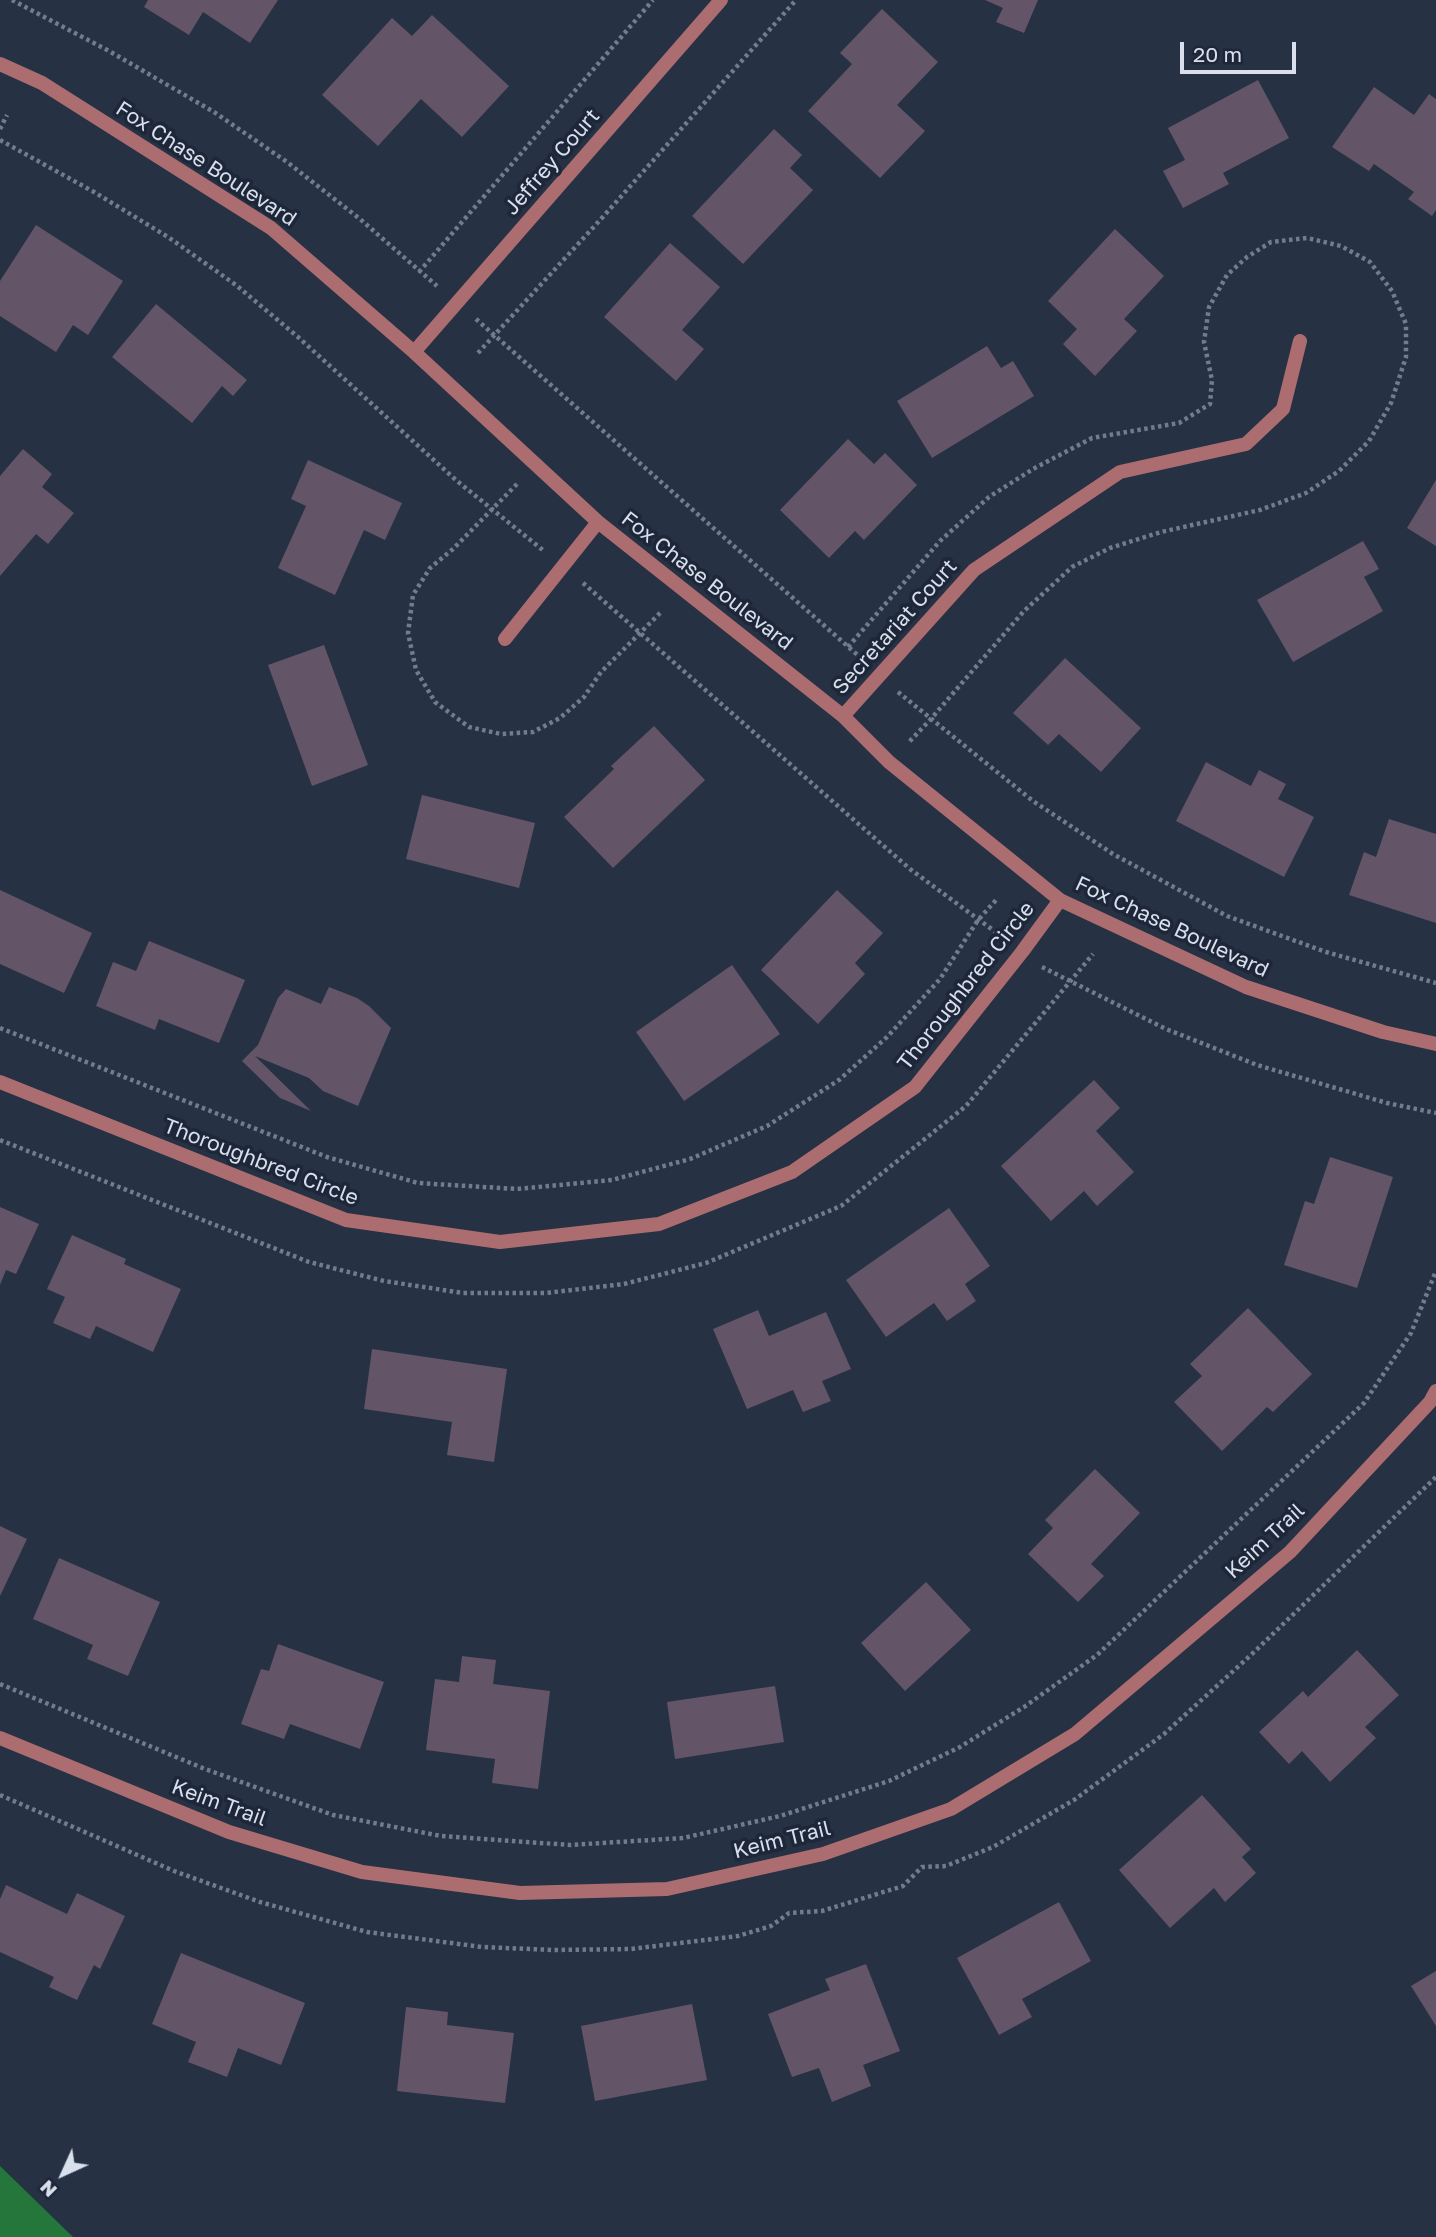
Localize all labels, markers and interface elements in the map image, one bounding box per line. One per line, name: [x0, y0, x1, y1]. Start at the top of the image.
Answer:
scale bar: [1184, 28, 1300, 72]
text: 20 m: [1193, 41, 1242, 67]
street label: Fox Chase Boulevard: [111, 96, 301, 232]
street label: Jeffrey Court: [499, 104, 605, 220]
street label: Fox Chase Boulevard: [616, 506, 798, 656]
street label: Secretariat Court: [828, 554, 962, 700]
street label: Fox Chase Boulevard: [1071, 871, 1273, 983]
street label: Thoroughbred Circle: [892, 897, 1040, 1075]
street label: Thoroughbred Circle: [160, 1113, 362, 1211]
street label: Keim Trail: [1220, 1498, 1310, 1584]
street label: Keim Trail: [168, 1774, 270, 1832]
street label: Keim Trail: [731, 1816, 833, 1864]
north arrow: [28, 2139, 98, 2209]
text: N: [35, 2176, 61, 2202]

